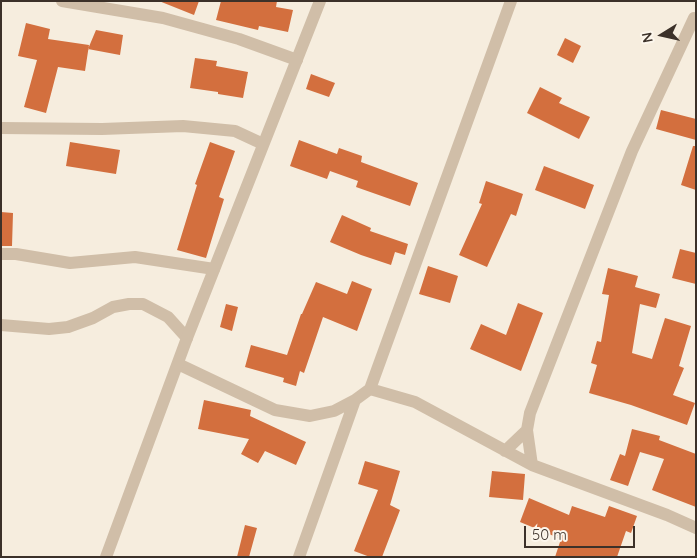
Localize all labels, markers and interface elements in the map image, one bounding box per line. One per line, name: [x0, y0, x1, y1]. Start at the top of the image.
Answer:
north arrow: [637, 10, 687, 60]
text: N: [637, 31, 657, 44]
scale bar: [527, 516, 638, 548]
text: 50 m: [532, 525, 567, 544]

